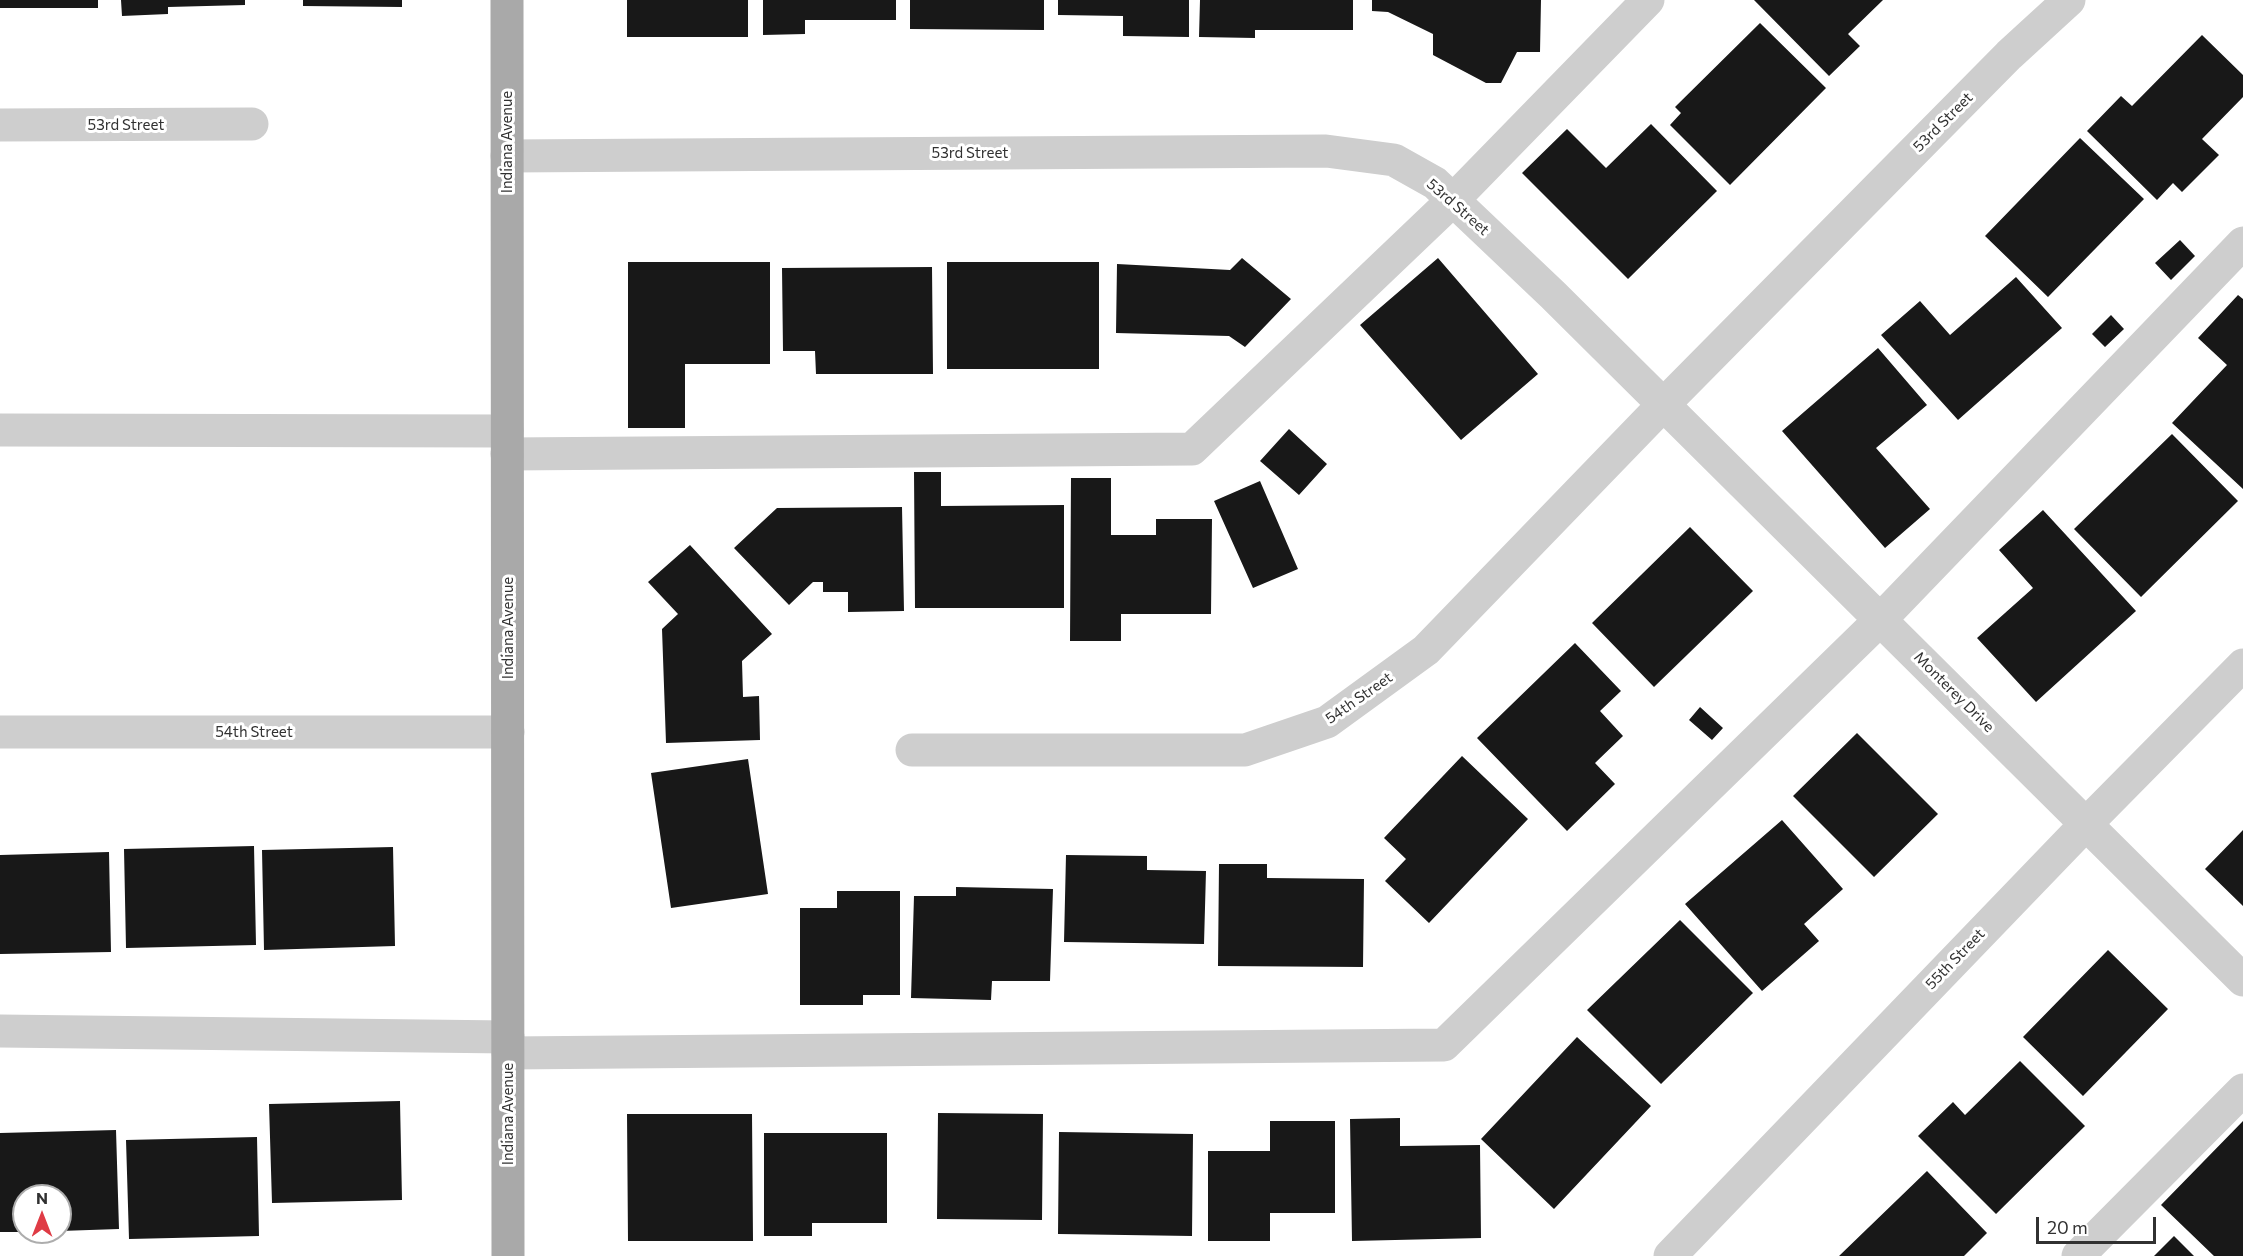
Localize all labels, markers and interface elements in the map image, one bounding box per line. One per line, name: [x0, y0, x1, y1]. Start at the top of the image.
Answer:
street label: 53rd Street: [1909, 88, 1977, 156]
street label: Indiana Avenue: [498, 91, 516, 193]
street label: 53rd Street: [88, 116, 164, 134]
street label: 53rd Street: [932, 144, 1008, 162]
street label: 53rd Street: [1423, 175, 1493, 239]
street label: Indiana Avenue: [499, 577, 517, 679]
street label: Monterey Drive: [1910, 648, 1998, 736]
street label: 54th Street: [1322, 668, 1396, 728]
street label: 54th Street: [215, 723, 293, 741]
street label: 55th Street: [1922, 925, 1988, 993]
street label: Indiana Avenue: [499, 1063, 517, 1165]
north arrow: [12, 1184, 72, 1244]
text: N: [36, 1188, 48, 1207]
scale bar: [2039, 1205, 2159, 1243]
text: 20 m: [2047, 1216, 2088, 1238]

